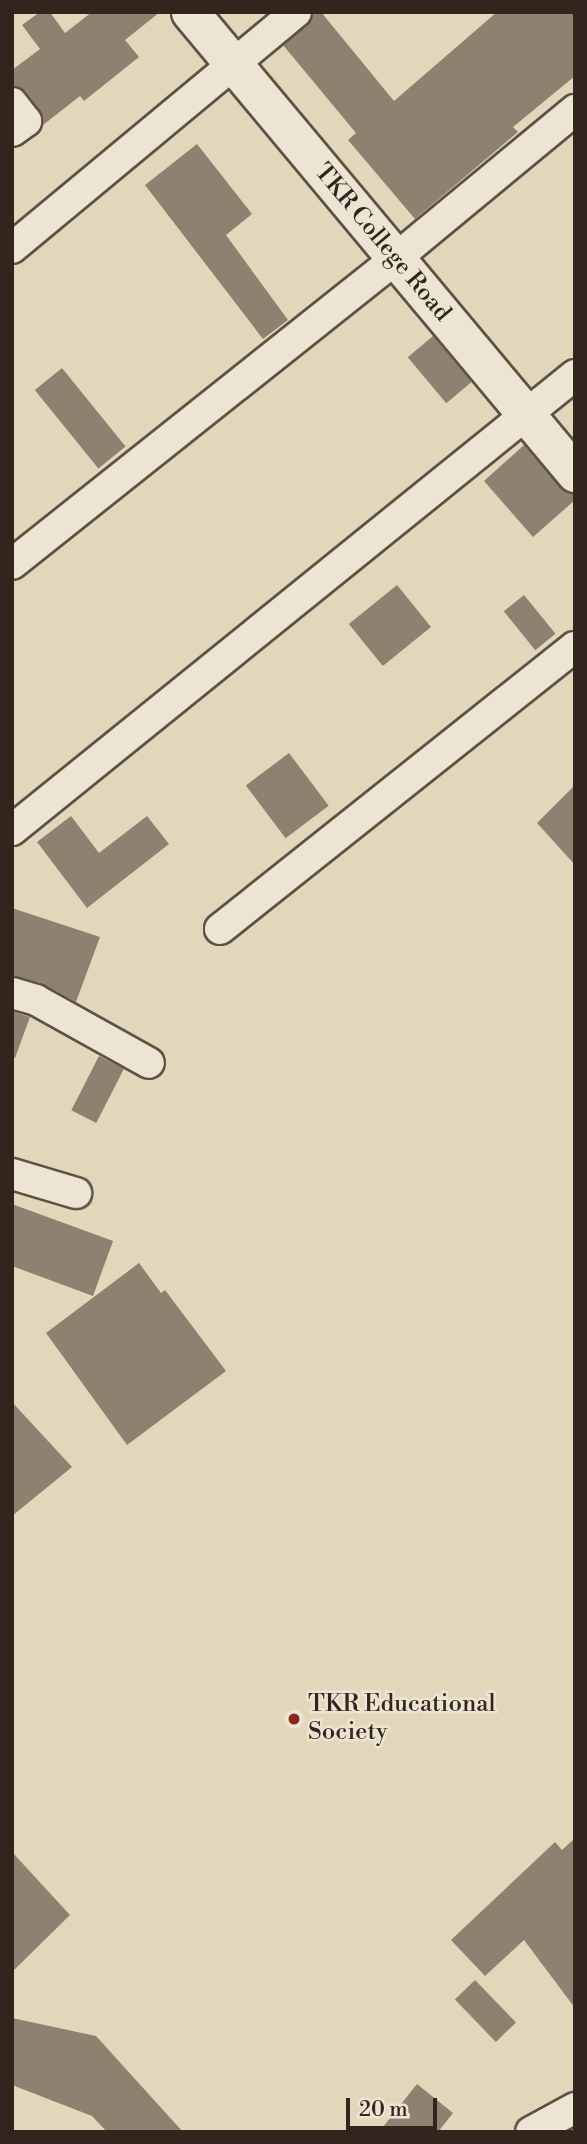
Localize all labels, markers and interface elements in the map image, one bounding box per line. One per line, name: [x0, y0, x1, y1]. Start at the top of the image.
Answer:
street label: TKR College Road: [308, 158, 456, 328]
place label: TKR Educational Society: [308, 1691, 496, 1747]
marker: TKR Educational Society: [286, 1711, 302, 1727]
scale bar: [349, 2084, 440, 2128]
text: 20 m: [359, 2097, 408, 2123]

